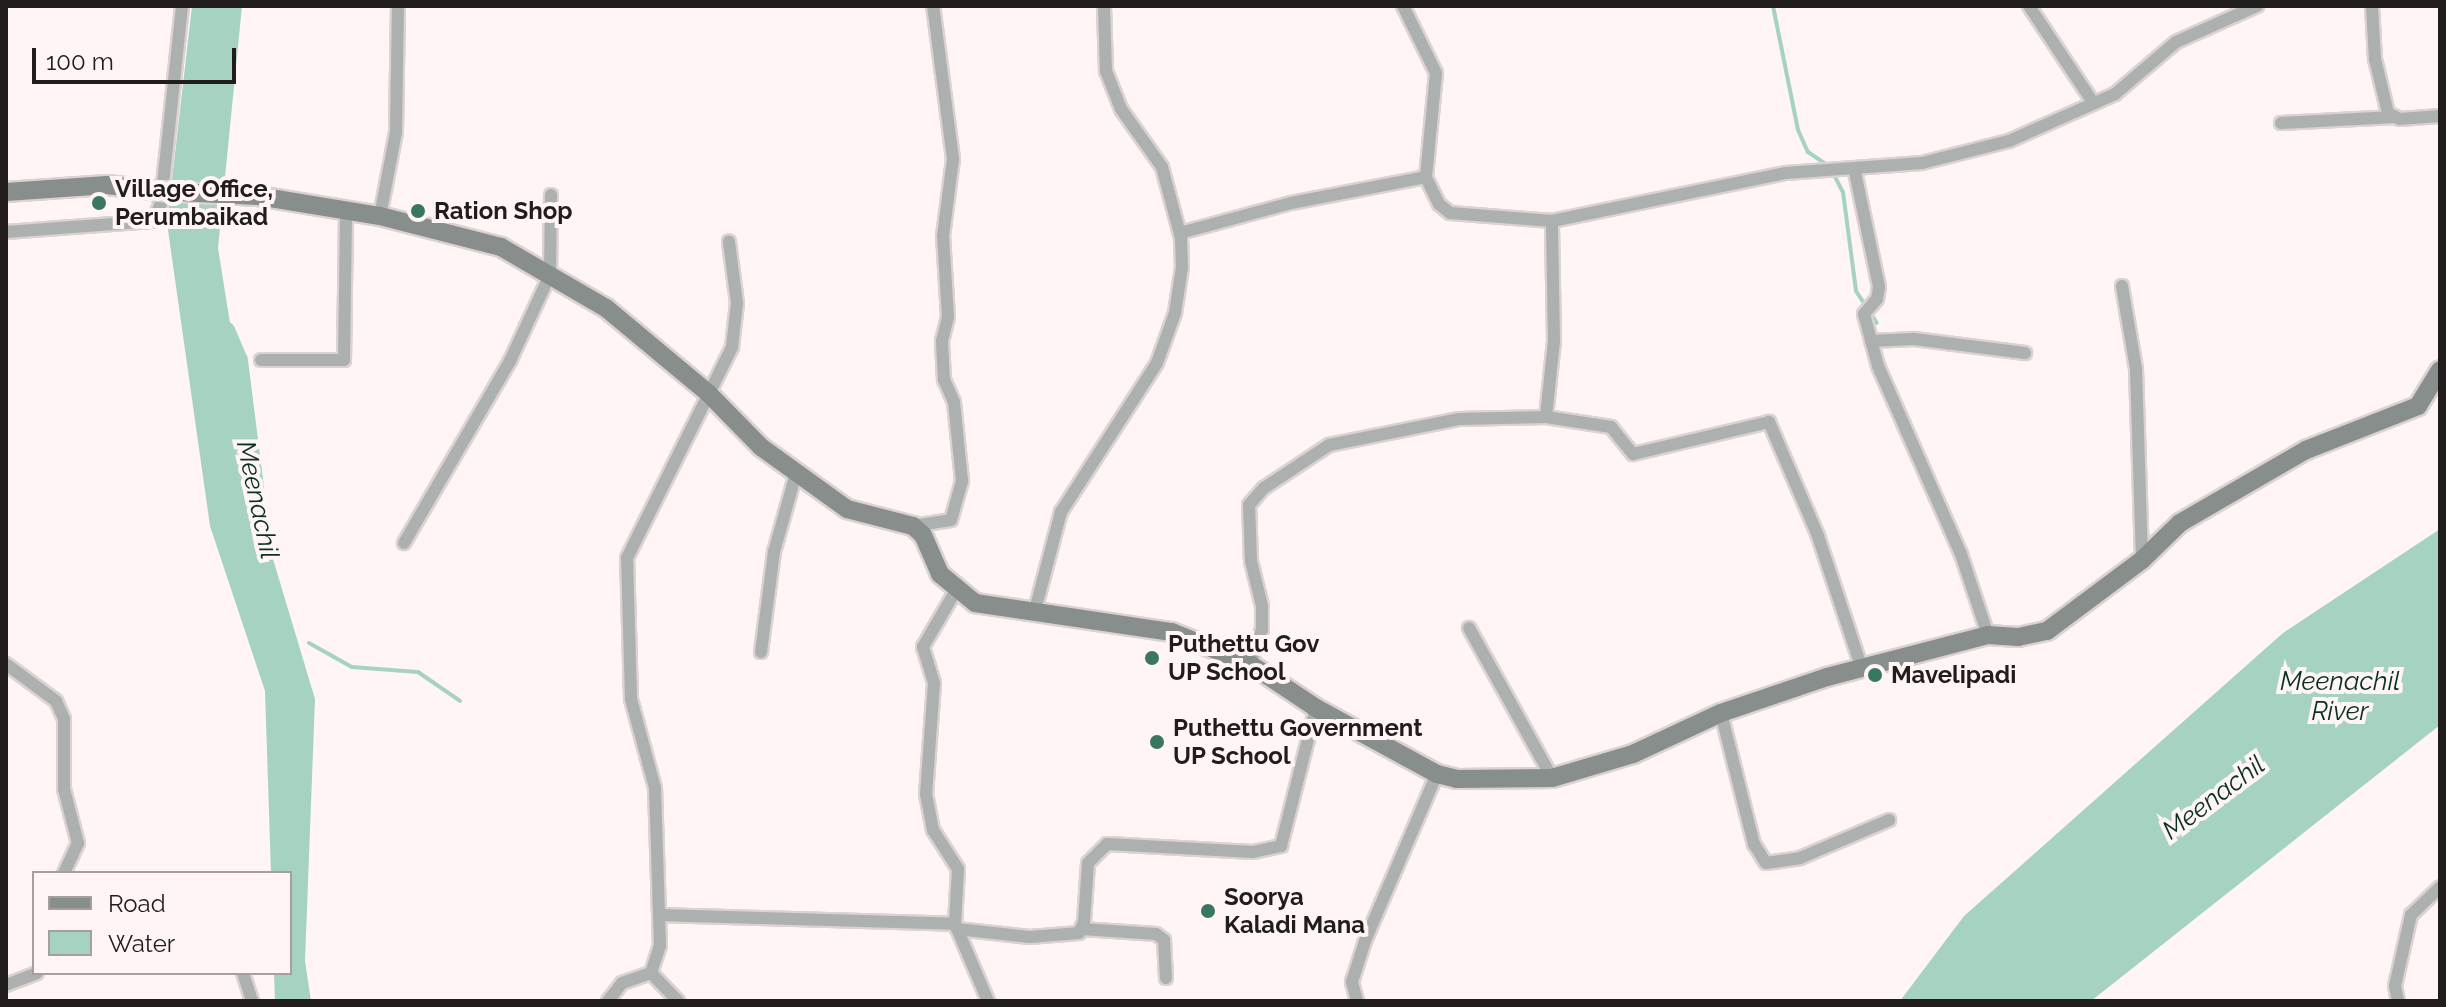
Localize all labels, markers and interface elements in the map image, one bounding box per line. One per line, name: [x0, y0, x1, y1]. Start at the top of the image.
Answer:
scale bar: [36, 32, 240, 82]
text: 100 m: [46, 47, 114, 76]
place label: Village Office, Perumbaikad: [115, 175, 273, 231]
marker: Village Office, Perumbaikad: [90, 194, 108, 212]
place label: Ration Shop: [434, 197, 572, 225]
marker: Ration Shop: [409, 202, 427, 220]
water label: Meenachil: [229, 438, 285, 562]
place label: Puthettu Gov UP School: [1168, 630, 1319, 686]
marker: Puthettu Gov UP School: [1143, 649, 1161, 667]
place label: Mavelipadi: [1891, 661, 2016, 689]
marker: Mavelipadi: [1866, 666, 1884, 684]
water label: Meenachil River: [2280, 666, 2400, 728]
place label: Puthettu Government UP School: [1173, 714, 1422, 770]
marker: Puthettu Government UP School: [1148, 733, 1166, 751]
water label: Meenachil: [2157, 749, 2271, 847]
legend: [32, 871, 292, 975]
place label: Soorya Kaladi Mana: [1224, 883, 1365, 939]
text: Road: [108, 889, 166, 918]
marker: Soorya Kaladi Mana: [1199, 902, 1217, 920]
text: Water: [108, 929, 175, 958]

